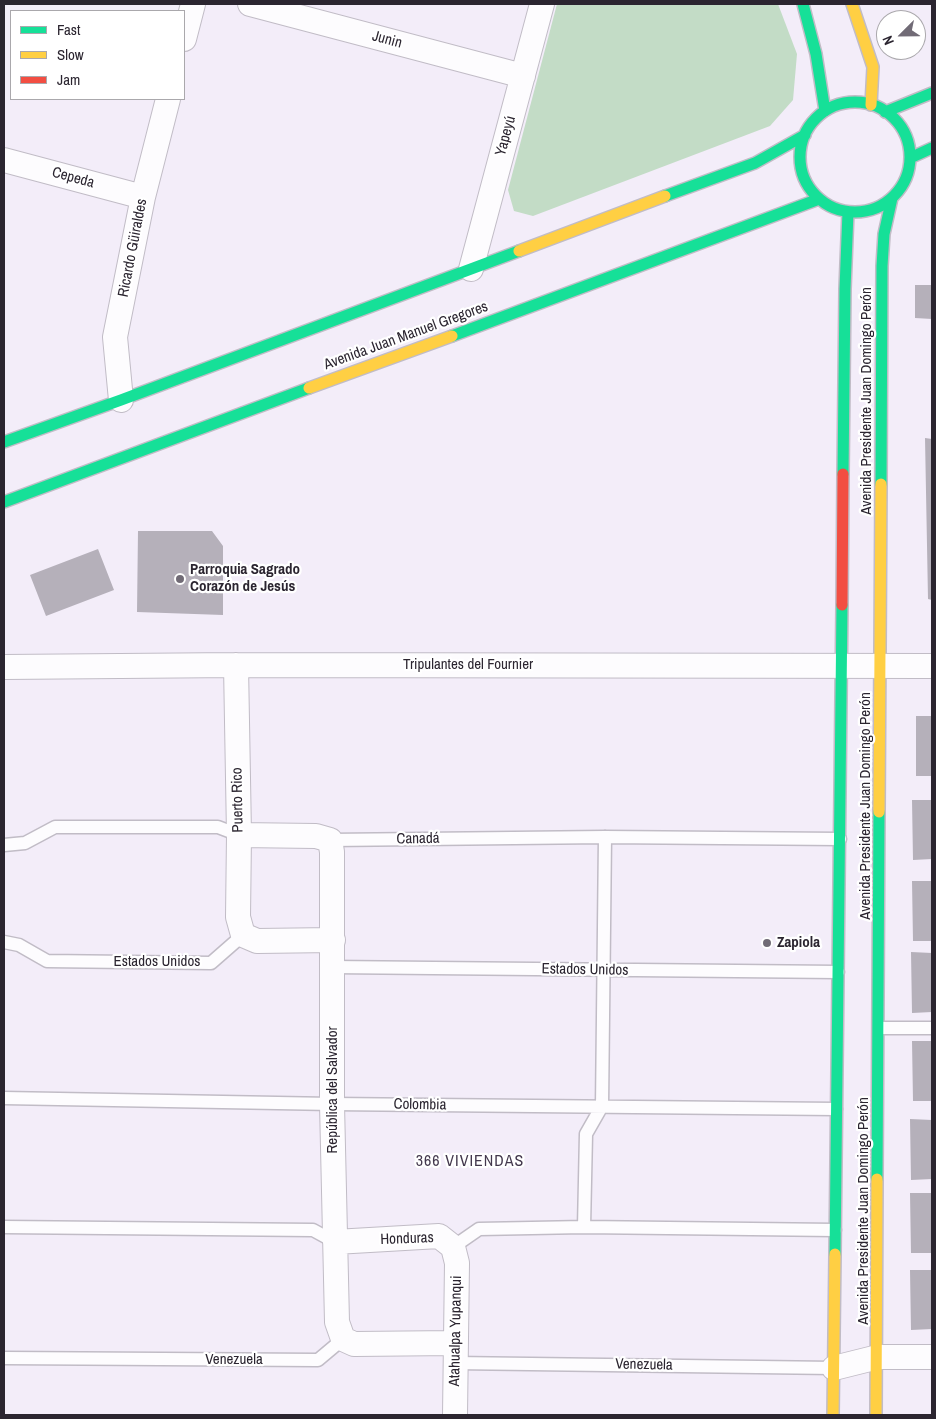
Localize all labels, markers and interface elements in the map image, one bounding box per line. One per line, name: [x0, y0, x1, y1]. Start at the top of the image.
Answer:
legend: [10, 10, 185, 100]
north arrow: [876, 10, 926, 60]
text: Fast: [57, 19, 80, 40]
street label: Junin: [370, 27, 404, 53]
text: N: [878, 33, 898, 48]
text: Slow: [57, 44, 84, 65]
text: Jam: [57, 69, 80, 90]
street label: Yapeyú: [492, 114, 520, 158]
street label: Cepeda: [50, 164, 96, 192]
street label: Ricardo Güiraldes: [115, 197, 151, 299]
street label: Avenida Presidente Juan Domingo Perón: [858, 287, 876, 515]
street label: Avenida Juan Manuel Gregores: [321, 298, 491, 374]
place label: Parroquia Sagrado Corazón de Jesús: [190, 561, 300, 596]
marker: Parroquia Sagrado Corazón de Jesús: [174, 573, 186, 585]
street label: Tripulantes del Fournier: [403, 656, 533, 674]
street label: Avenida Presidente Juan Domingo Perón: [857, 692, 875, 920]
street label: Puerto Rico: [228, 767, 248, 833]
street label: Canadá: [396, 830, 440, 848]
place label: Zapiola: [777, 934, 820, 952]
marker: Zapiola: [761, 937, 773, 949]
street label: Estados Unidos: [114, 953, 200, 971]
street label: Estados Unidos: [541, 960, 629, 980]
street label: República del Salvador: [324, 1026, 342, 1154]
street label: Colombia: [394, 1096, 446, 1114]
street label: Avenida Presidente Juan Domingo Perón: [855, 1097, 873, 1325]
district label: 366 VIVIENDAS: [414, 1152, 526, 1172]
street label: Honduras: [380, 1229, 434, 1249]
street label: Atahualpa Yupanqui: [446, 1275, 466, 1387]
street label: Venezuela: [205, 1351, 263, 1369]
street label: Venezuela: [615, 1356, 673, 1374]

